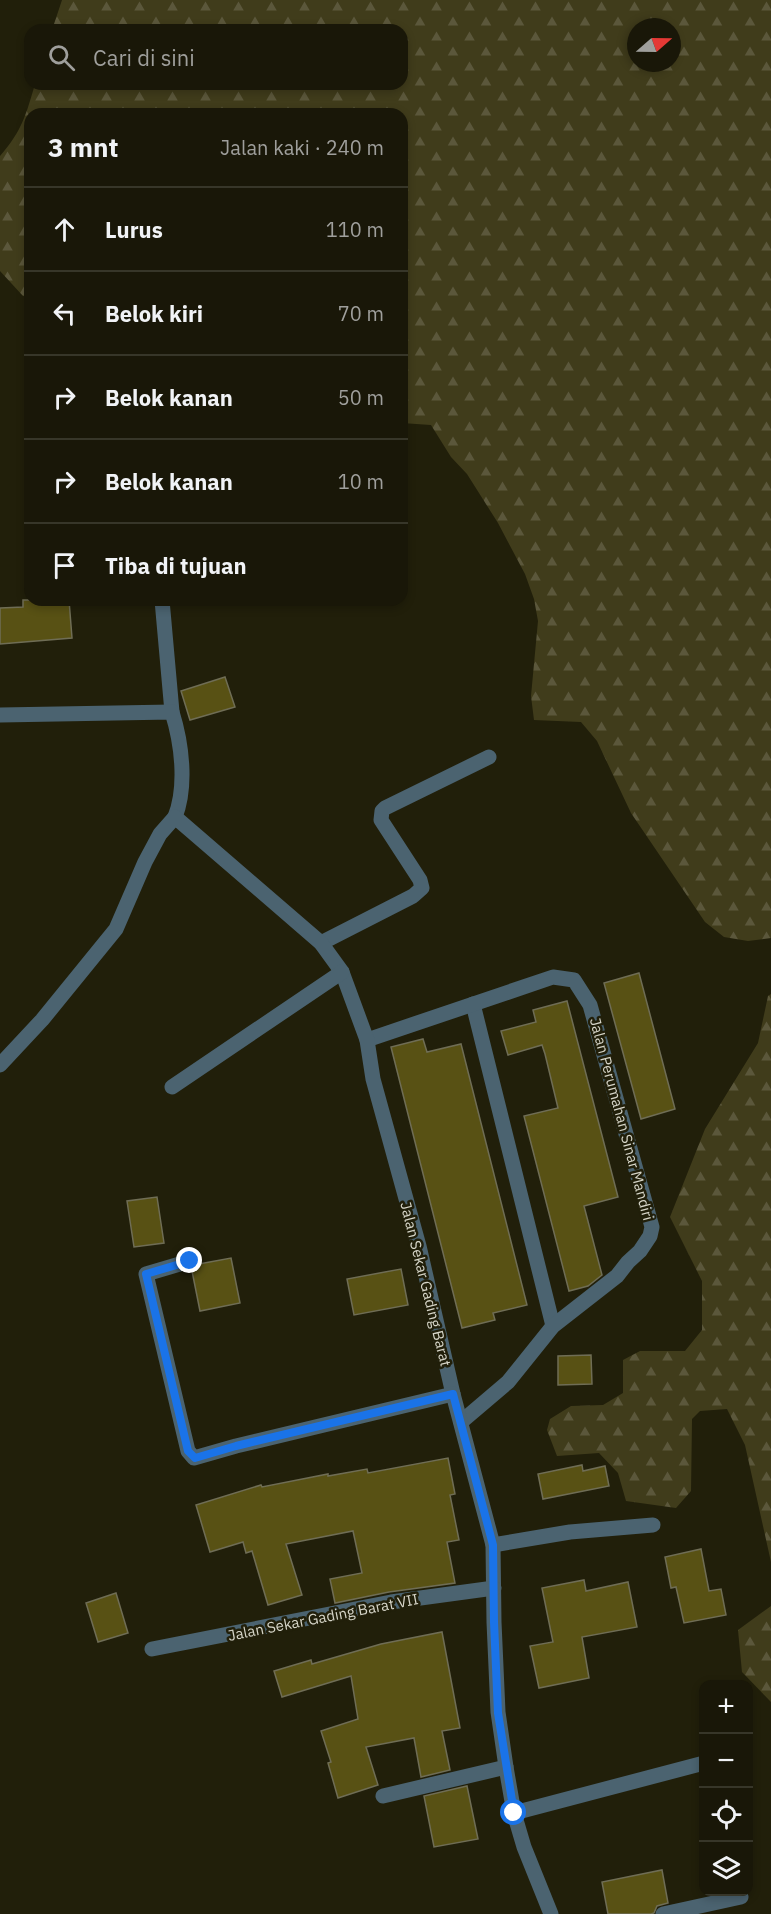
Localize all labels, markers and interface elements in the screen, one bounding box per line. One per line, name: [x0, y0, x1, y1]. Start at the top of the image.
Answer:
north arrow: [627, 18, 681, 72]
search box: [24, 24, 408, 90]
icon: search: [45, 41, 78, 74]
text: Cari di sini: [93, 43, 195, 72]
text: 3 mnt: [48, 130, 118, 164]
text: Jalan kaki · 240 m: [220, 134, 384, 161]
icon: ahead: [48, 213, 81, 246]
text: Lurus: [105, 215, 163, 244]
text: 110 m: [326, 216, 384, 243]
icon: left: [48, 297, 81, 330]
text: Belok kiri: [105, 299, 203, 328]
text: 70 m: [338, 300, 384, 327]
icon: right: [48, 381, 81, 414]
text: Belok kanan: [105, 383, 233, 412]
text: 50 m: [338, 384, 384, 411]
icon: right: [48, 465, 81, 498]
text: Belok kanan: [105, 467, 233, 496]
text: 10 m: [338, 468, 384, 495]
icon: arrive: [48, 549, 81, 582]
text: Tiba di tujuan: [105, 551, 247, 580]
street label: Jalan Perumahan Sinar Mandiri: [586, 1016, 658, 1222]
street label: Jalan Sekar Gading Barat: [396, 1200, 456, 1368]
route end: [176, 1247, 202, 1273]
street label: Jalan Sekar Gading Barat VII: [226, 1589, 420, 1645]
map controls: [699, 1680, 753, 1896]
button: +: [699, 1680, 753, 1734]
button: −: [699, 1734, 753, 1788]
button: locate: [699, 1788, 753, 1842]
route start: [500, 1799, 526, 1825]
button: layers: [699, 1842, 753, 1896]

